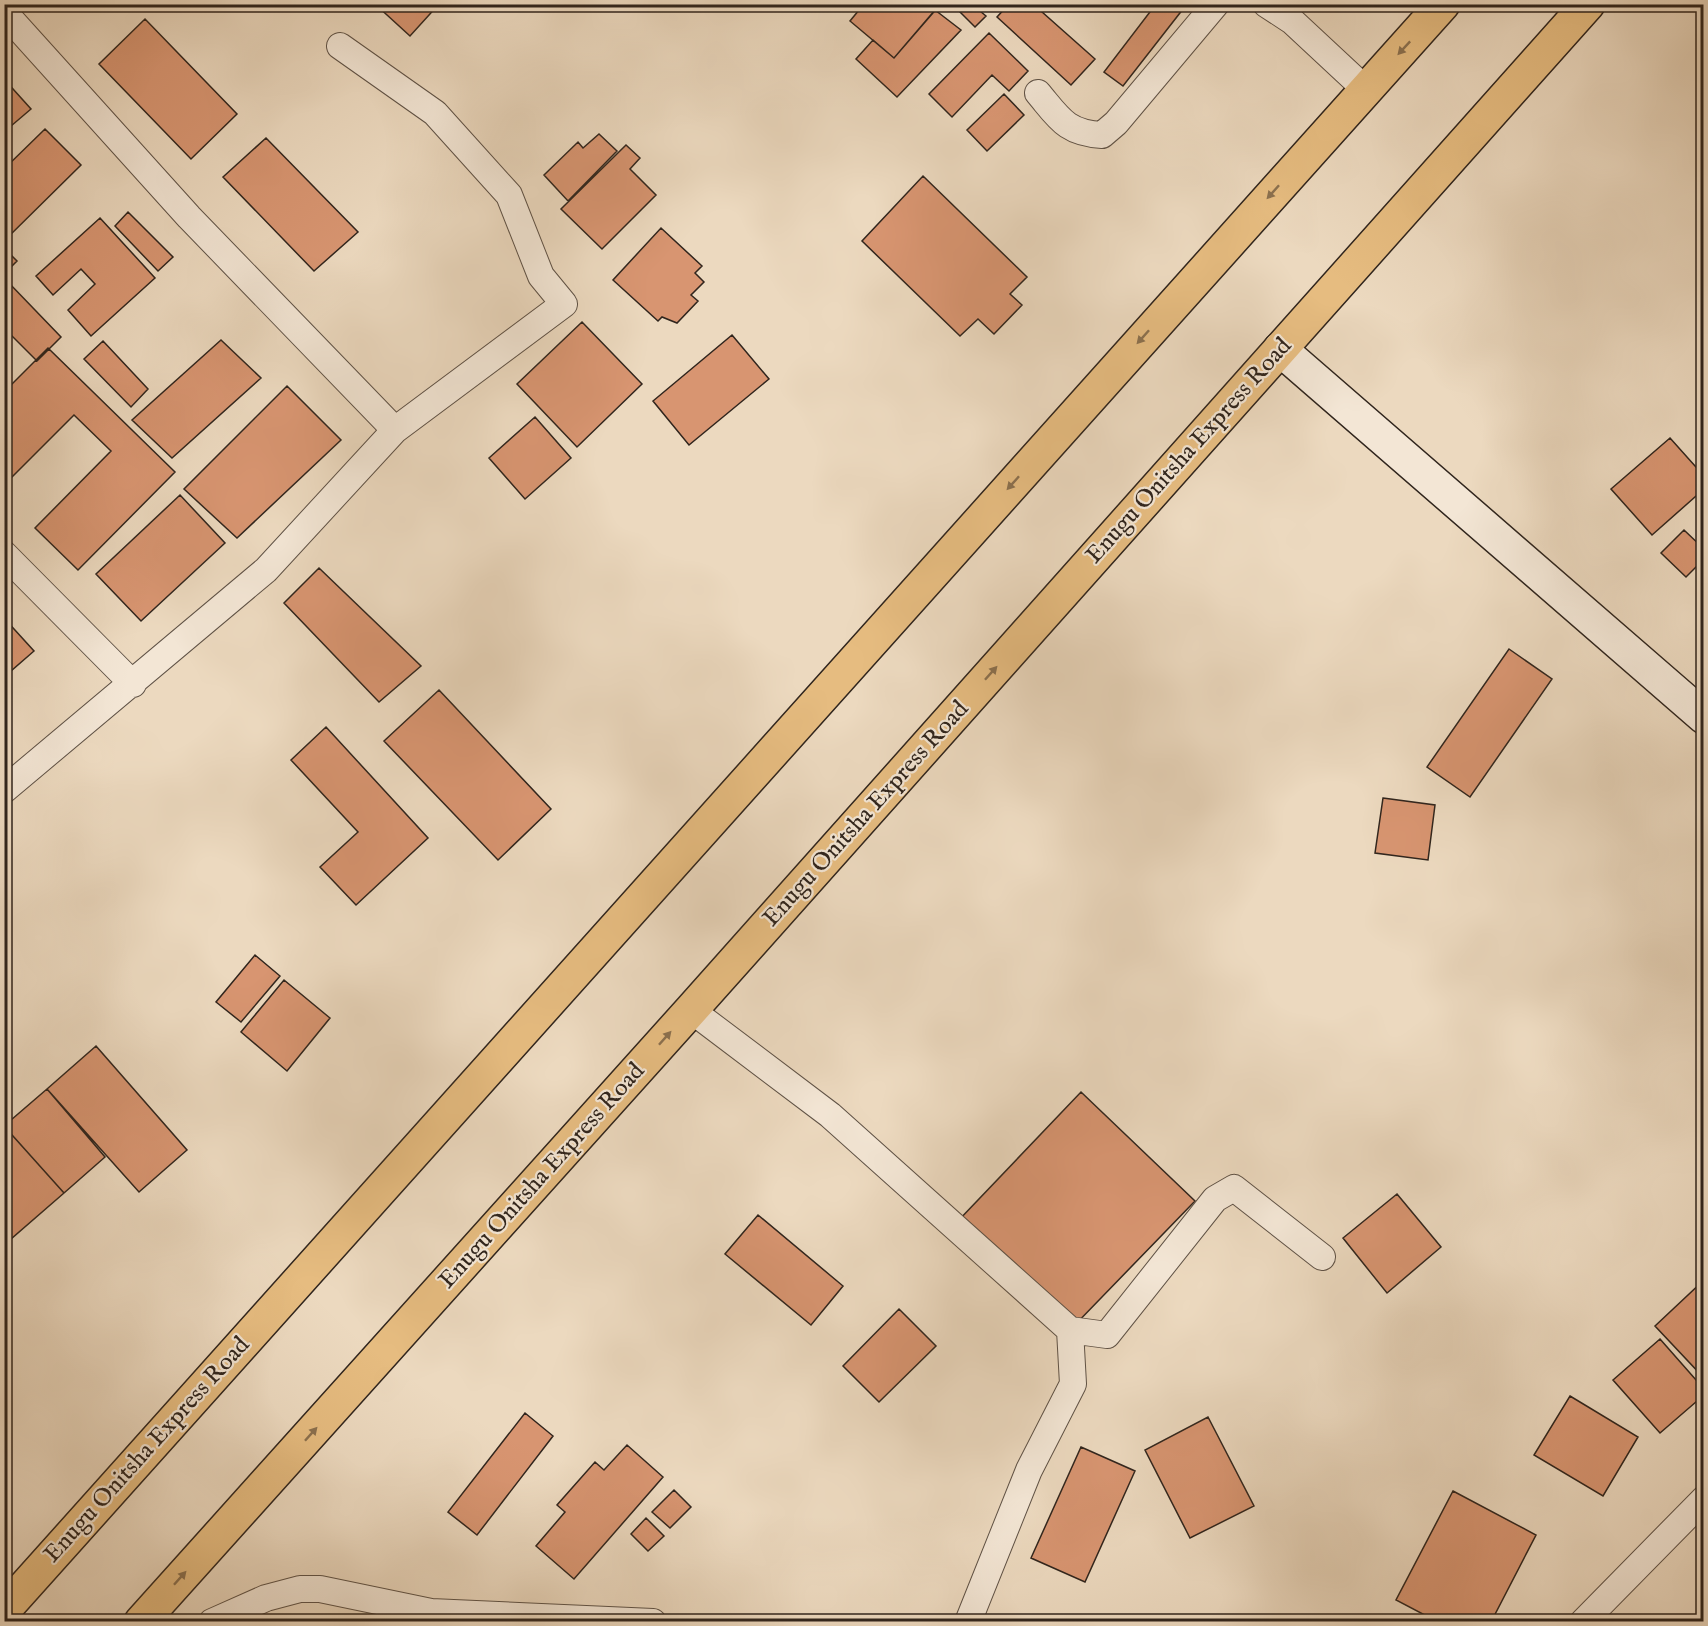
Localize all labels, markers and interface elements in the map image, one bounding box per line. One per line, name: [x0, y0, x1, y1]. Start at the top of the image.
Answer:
one-way arrow: [1397, 40, 1411, 55]
one-way arrow: [1267, 184, 1280, 199]
one-way arrow: [1136, 330, 1150, 345]
street label: Enugu Onitsha Express Road: [1079, 331, 1299, 571]
one-way arrow: [1006, 475, 1020, 490]
one-way arrow: [984, 666, 998, 681]
street label: Enugu Onitsha Express Road: [756, 694, 976, 934]
one-way arrow: [658, 1031, 672, 1046]
street label: Enugu Onitsha Express Road: [432, 1056, 652, 1296]
street label: Enugu Onitsha Express Road: [37, 1330, 257, 1570]
one-way arrow: [304, 1426, 318, 1441]
one-way arrow: [173, 1571, 186, 1586]

